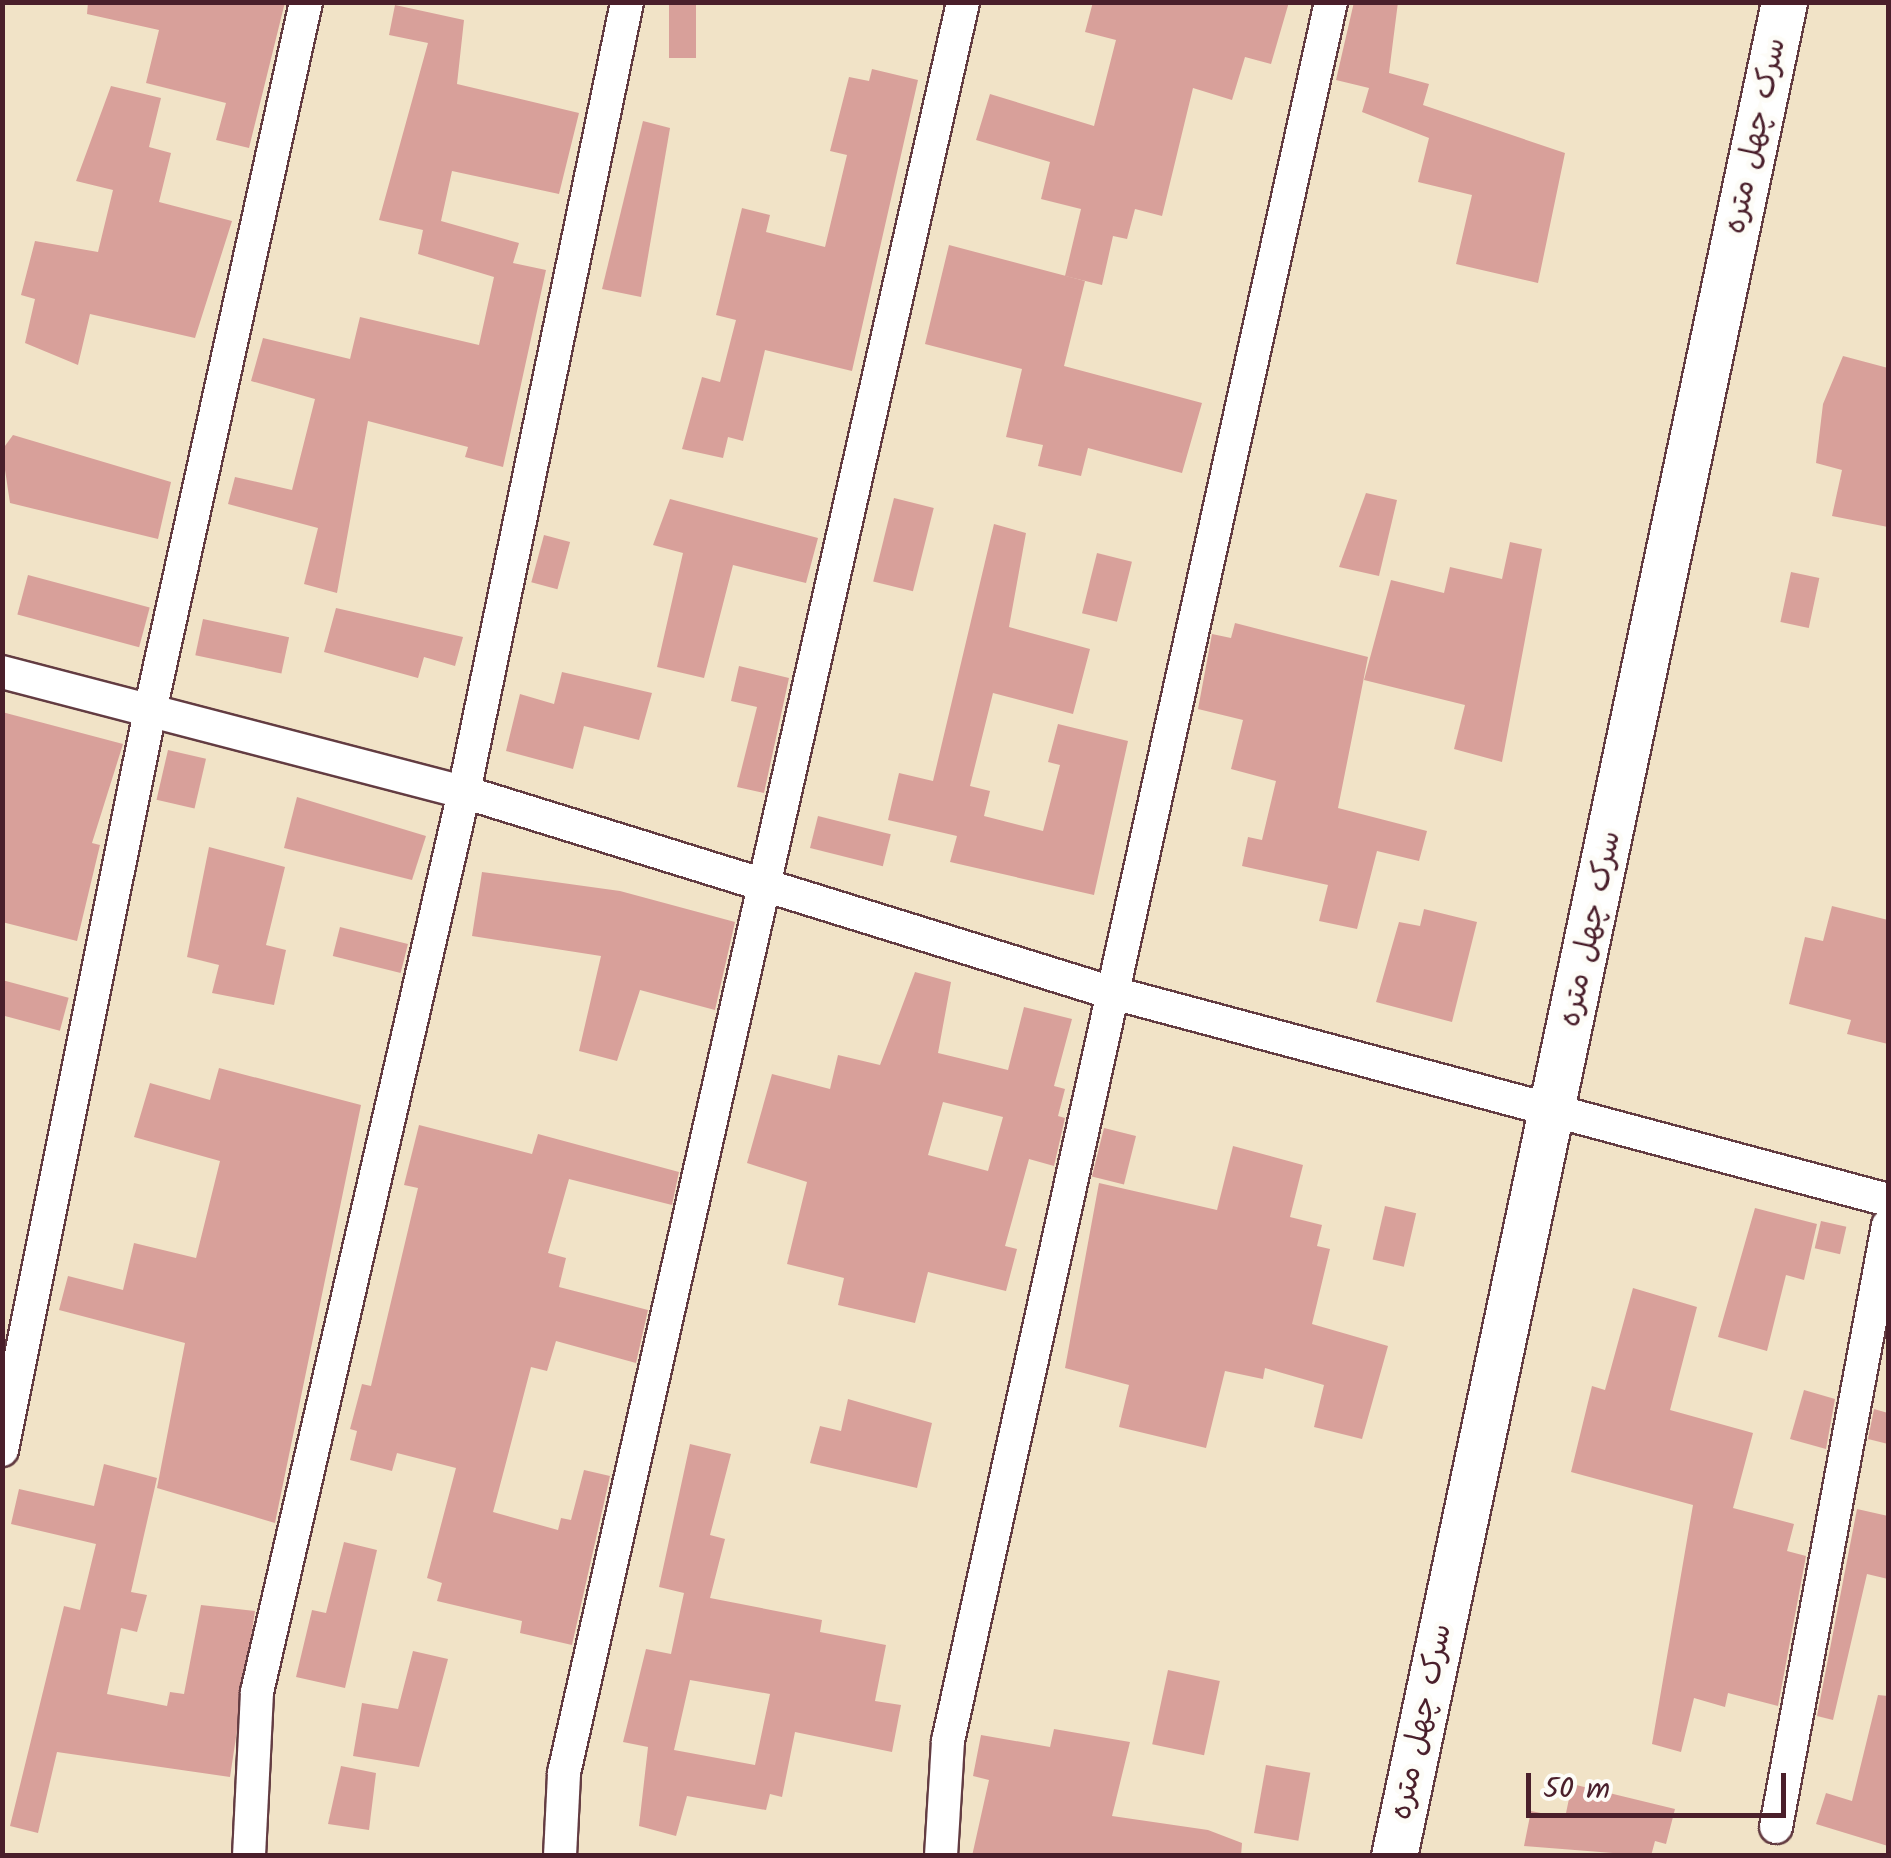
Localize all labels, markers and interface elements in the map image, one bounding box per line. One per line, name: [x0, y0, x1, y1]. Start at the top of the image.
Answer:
street label: سرک چهل متره: [1718, 35, 1794, 237]
street label: سرک چهل متره: [1553, 828, 1629, 1030]
street label: سرک چهل متره: [1384, 1621, 1460, 1823]
scale bar: [1531, 1753, 1791, 1815]
text: 50 m: [1543, 1766, 1610, 1814]

